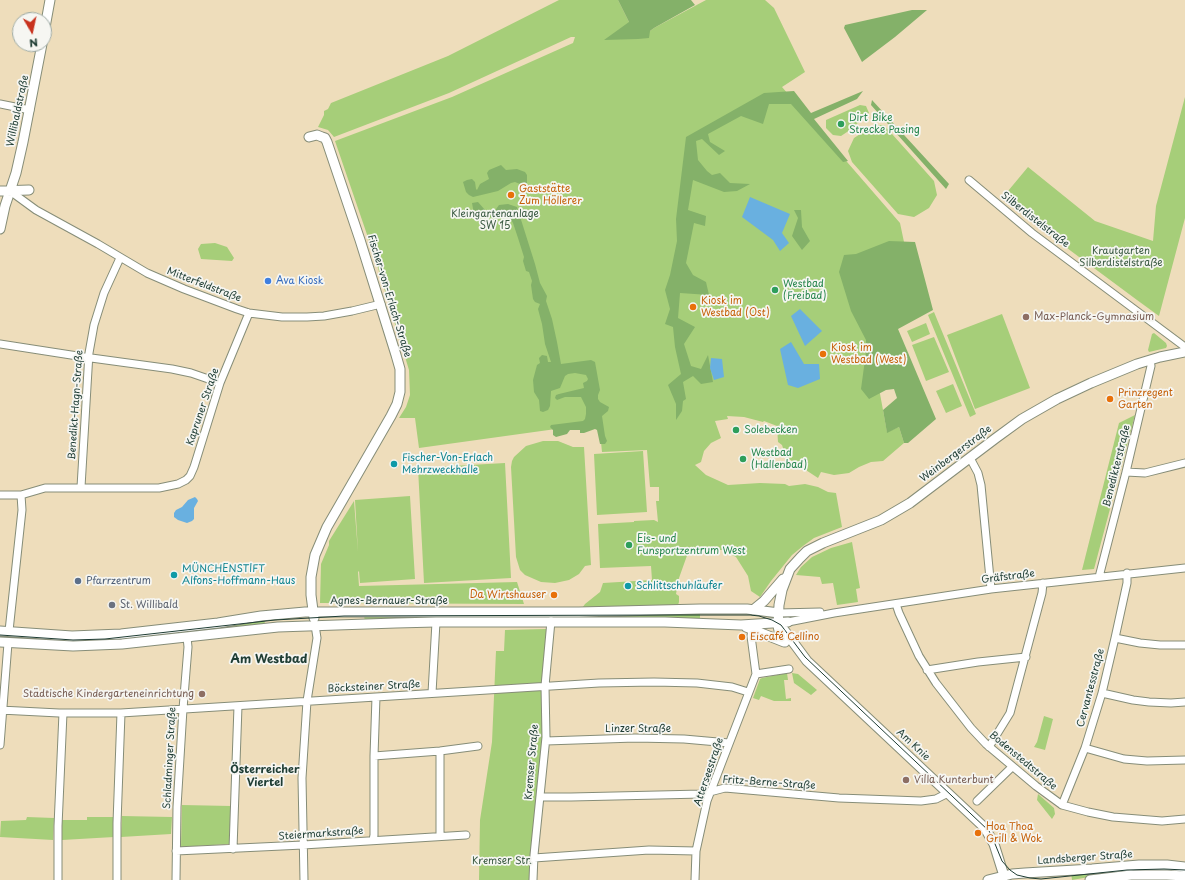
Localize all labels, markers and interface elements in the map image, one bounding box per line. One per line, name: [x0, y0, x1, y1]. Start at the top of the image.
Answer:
north arrow: [12, 12, 52, 52]
text: N: [28, 34, 39, 52]
street label: Willibaldstraße: [5, 74, 31, 148]
place label: Dirt Bike Strecke Pasing: [849, 112, 920, 136]
marker: Dirt Bike Strecke Pasing: [836, 119, 846, 129]
place label: Gaststätte Zum Höllerer: [519, 183, 582, 206]
marker: Gaststätte Zum Höllerer: [506, 190, 516, 200]
street label: Silberdistelstraße: [998, 190, 1072, 250]
park label: Kleingartenanlage SW 15: [451, 208, 539, 232]
street label: Fischer-von-Erlach-Straße: [365, 233, 413, 359]
park label: Krautgarten Silberdistelstraße: [1079, 245, 1163, 268]
street label: Mitterfeldstraße: [165, 265, 243, 305]
place label: Ava Kiosk: [276, 275, 324, 287]
marker: Ava Kiosk: [263, 276, 273, 286]
place label: Westbad (Freibad): [783, 278, 826, 302]
marker: Westbad (Freibad): [770, 285, 780, 295]
place label: Kiosk im Westbad (Ost): [701, 295, 770, 318]
marker: Kiosk im Westbad (Ost): [688, 302, 698, 312]
place label: Max-Planck-Gymnasium: [1034, 311, 1154, 323]
marker: Max-Planck-Gymnasium: [1021, 312, 1031, 322]
place label: Kiosk im Westbad (West): [831, 342, 906, 366]
marker: Kiosk im Westbad (West): [818, 349, 828, 359]
street label: Benedikt-Hagn-Straße: [66, 350, 86, 460]
street label: Kapruner Straße: [184, 367, 222, 447]
place label: Prinzregent Garten: [1118, 387, 1173, 410]
marker: Prinzregent Garten: [1105, 394, 1115, 404]
street label: Weinbergerstraße: [918, 423, 994, 485]
place label: Solebecken: [744, 424, 798, 436]
street label: Benedikterstraße: [1101, 424, 1133, 508]
marker: Solebecken: [731, 425, 741, 435]
place label: Westbad (Hallenbad): [751, 447, 807, 470]
place label: Fischer-Von-Erlach Mehrzweckhalle: [402, 452, 493, 476]
marker: Westbad (Hallenbad): [738, 454, 748, 464]
marker: Fischer-Von-Erlach Mehrzweckhalle: [389, 459, 399, 469]
place label: Eis- und Funsportzentrum West: [637, 533, 746, 556]
marker: Eis- und Funsportzentrum West: [624, 540, 634, 550]
place label: MÜNCHENSTIFT Alfons-Hoffmann-Haus: [182, 563, 295, 586]
street label: Gräfstraße: [981, 568, 1035, 586]
marker: MÜNCHENSTIFT Alfons-Hoffmann-Haus: [169, 570, 179, 580]
place label: Pfarrzentrum: [86, 575, 151, 587]
marker: Pfarrzentrum: [73, 576, 83, 586]
place label: Schlittschuhläufer: [636, 580, 722, 592]
marker: Schlittschuhläufer: [623, 581, 633, 591]
place label: Da Wirtshauser: [470, 589, 546, 601]
marker: Da Wirtshauser: [549, 590, 559, 600]
street label: Agnes-Bernauer-Straße: [330, 595, 448, 607]
place label: St. Willibald: [120, 599, 178, 611]
marker: St. Willibald: [107, 600, 117, 610]
place label: Eiscafé Cellino: [750, 631, 819, 643]
marker: Eiscafé Cellino: [737, 632, 747, 642]
street label: Cervantesstraße: [1075, 647, 1107, 729]
district label: Am Westbad: [231, 653, 307, 667]
street label: Böcksteiner Straße: [327, 679, 421, 695]
place label: Städtische Kindergarteneinrichtung: [23, 688, 194, 700]
marker: Städtische Kindergarteneinrichtung: [197, 689, 207, 699]
street label: Schladminger Straße: [161, 707, 179, 809]
street label: Linzer Straße: [605, 723, 671, 735]
street label: Kremser Straße: [523, 724, 541, 800]
street label: Am Knie: [894, 727, 932, 763]
street label: Bodenstedtstraße: [987, 729, 1059, 793]
street label: Atterseestraße: [692, 736, 726, 808]
district label: Österreicher Viertel: [230, 763, 300, 789]
street label: Fritz-Berne-Straße: [722, 774, 816, 792]
place label: Villa Kunterbunt: [914, 774, 994, 786]
marker: Villa Kunterbunt: [901, 775, 911, 785]
place label: Hoa Thoa Grill & Wok: [986, 821, 1042, 844]
street label: Steiermarkstraße: [278, 825, 364, 843]
marker: Hoa Thoa Grill & Wok: [973, 828, 983, 838]
street label: Landsberger Straße: [1037, 849, 1133, 867]
park label: Kremser Str.: [472, 855, 532, 867]

